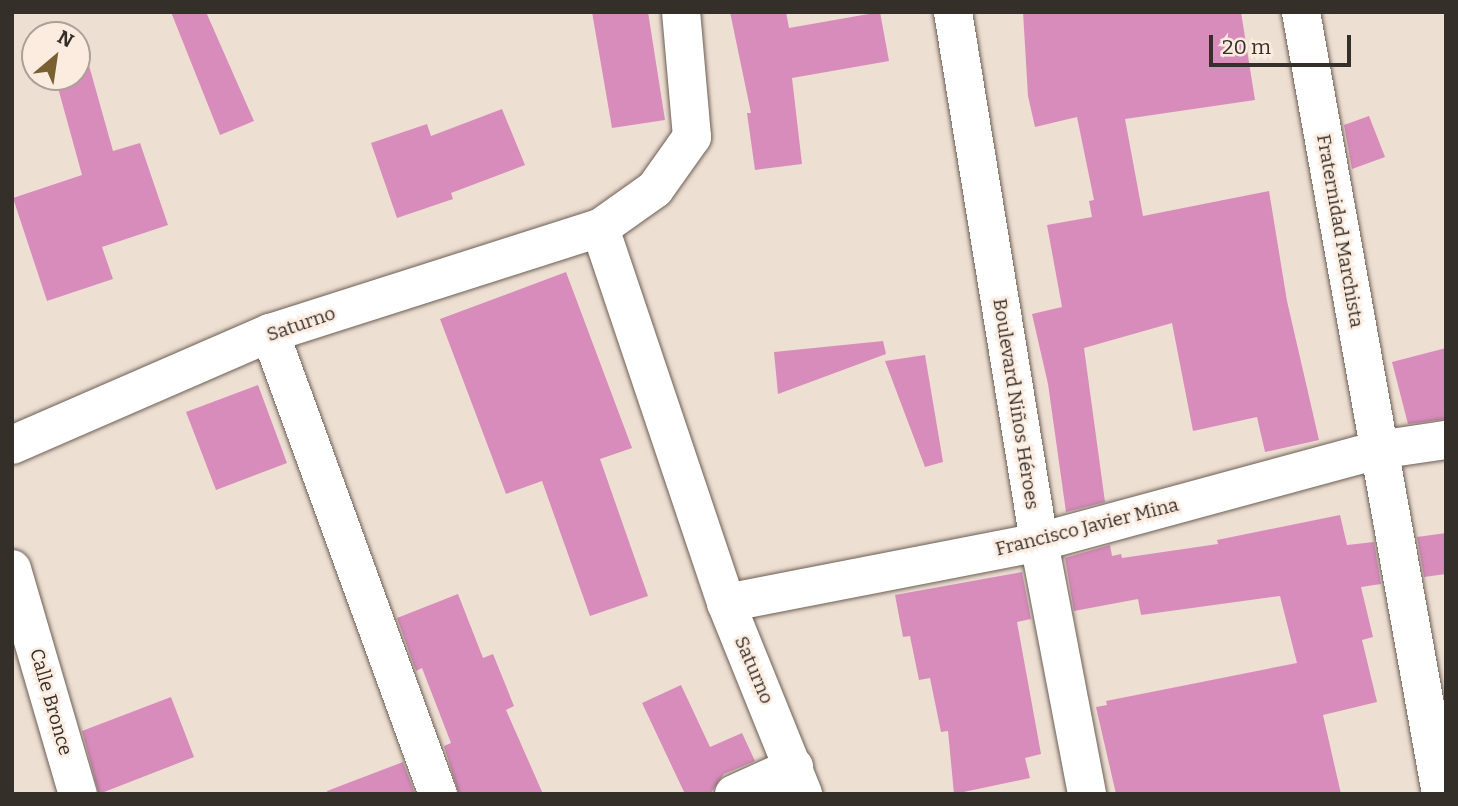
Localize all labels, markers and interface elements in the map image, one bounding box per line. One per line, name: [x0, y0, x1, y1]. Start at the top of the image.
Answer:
north arrow: [21, 21, 91, 91]
scale bar: [1213, 21, 1355, 65]
text: N: [53, 25, 77, 53]
text: 20 m: [1222, 34, 1271, 60]
street label: Fraternidad Marchista: [1312, 133, 1368, 329]
street label: Boulevard Niños Héroes: [988, 297, 1044, 511]
street label: Saturno: [264, 302, 338, 346]
street label: Francisco Javier Mina: [993, 493, 1181, 561]
street label: Saturno: [730, 633, 778, 707]
street label: Calle Bronce: [25, 646, 77, 758]

